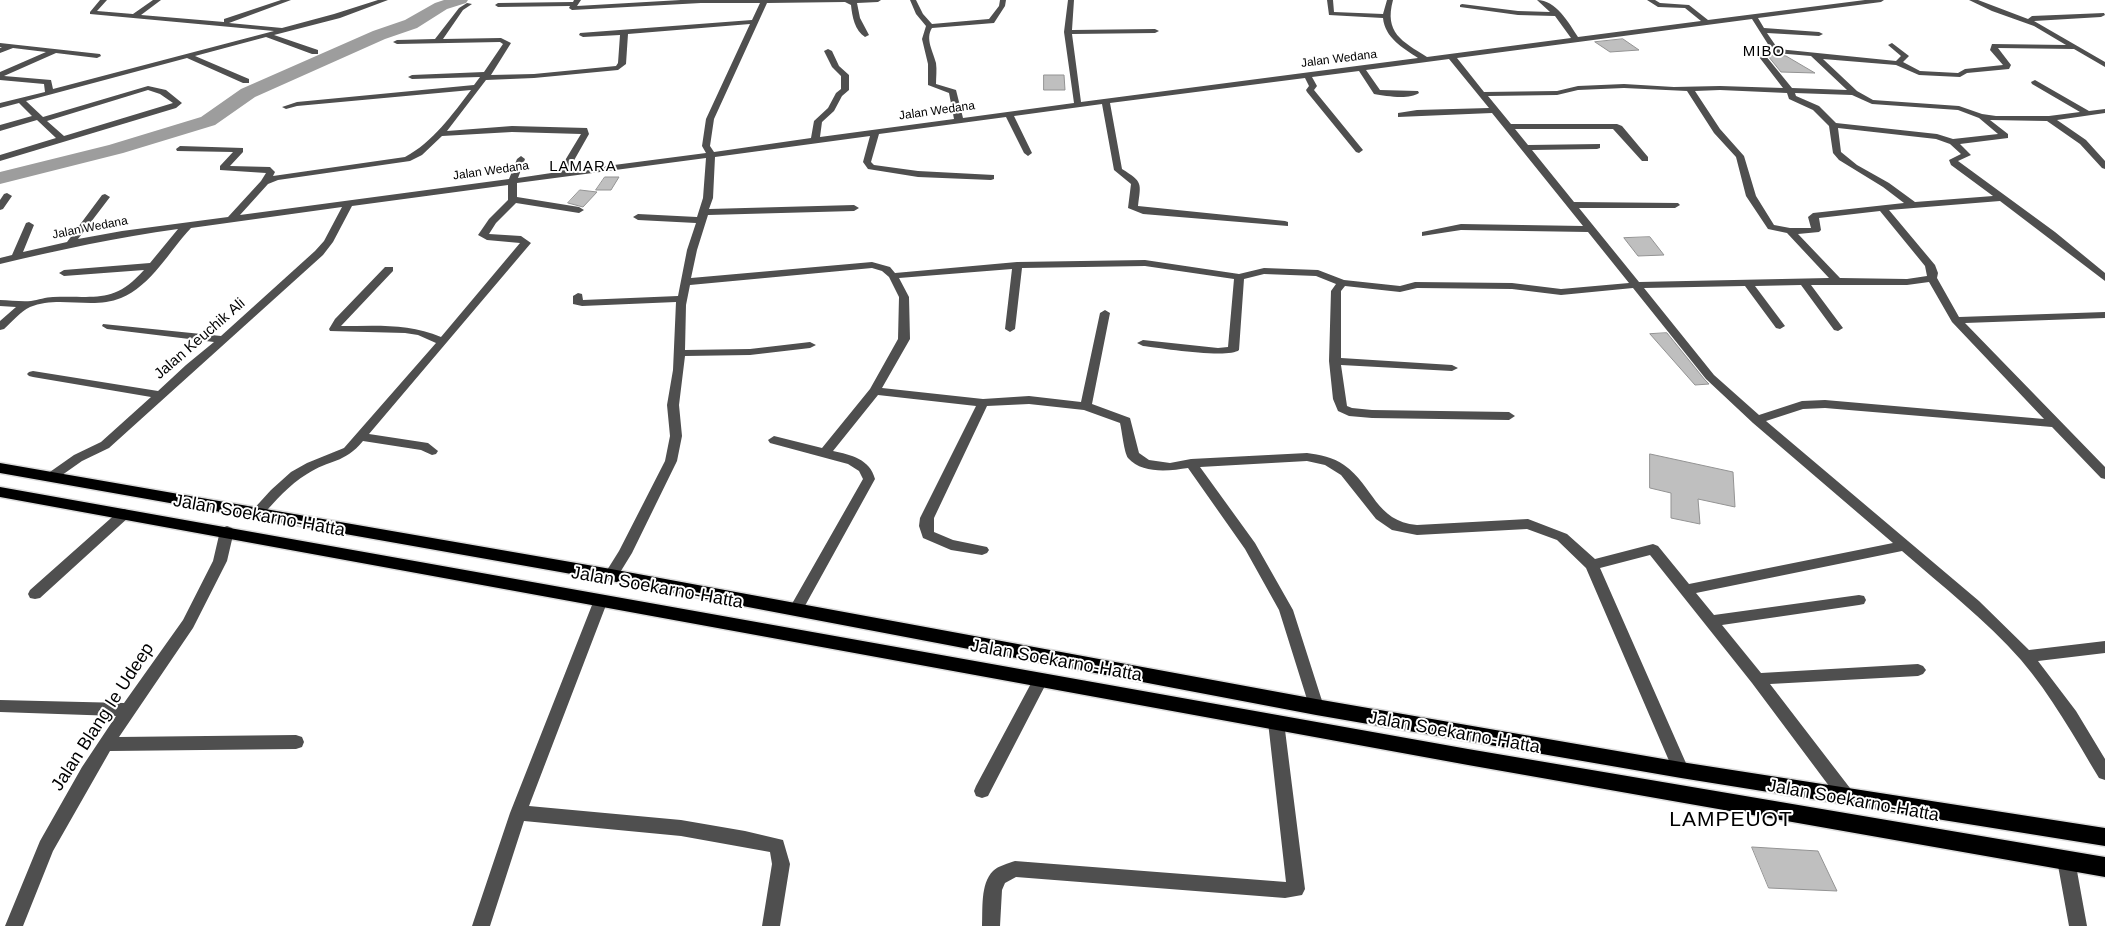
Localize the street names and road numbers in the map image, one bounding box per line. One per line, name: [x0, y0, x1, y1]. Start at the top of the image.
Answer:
street label: Jalan Wedana: [1300, 47, 1378, 71]
street label: Jalan Wedana: [898, 99, 976, 123]
street label: Jalan Wedana: [452, 159, 530, 183]
street label: Jalan Wedana: [51, 214, 129, 242]
street label: Jalan Keuchik Ali: [151, 295, 249, 383]
street label: Jalan Soekarno-Hatta: [171, 490, 347, 542]
street label: Jalan Soekarno-Hatta: [569, 562, 745, 614]
street label: Jalan Soekarno-Hatta: [968, 635, 1144, 687]
street label: Jalan Blang Ie Udeep: [47, 639, 159, 795]
street label: Jalan Soekarno-Hatta: [1366, 707, 1542, 759]
street label: Jalan Soekarno-Hatta: [1765, 775, 1941, 827]

